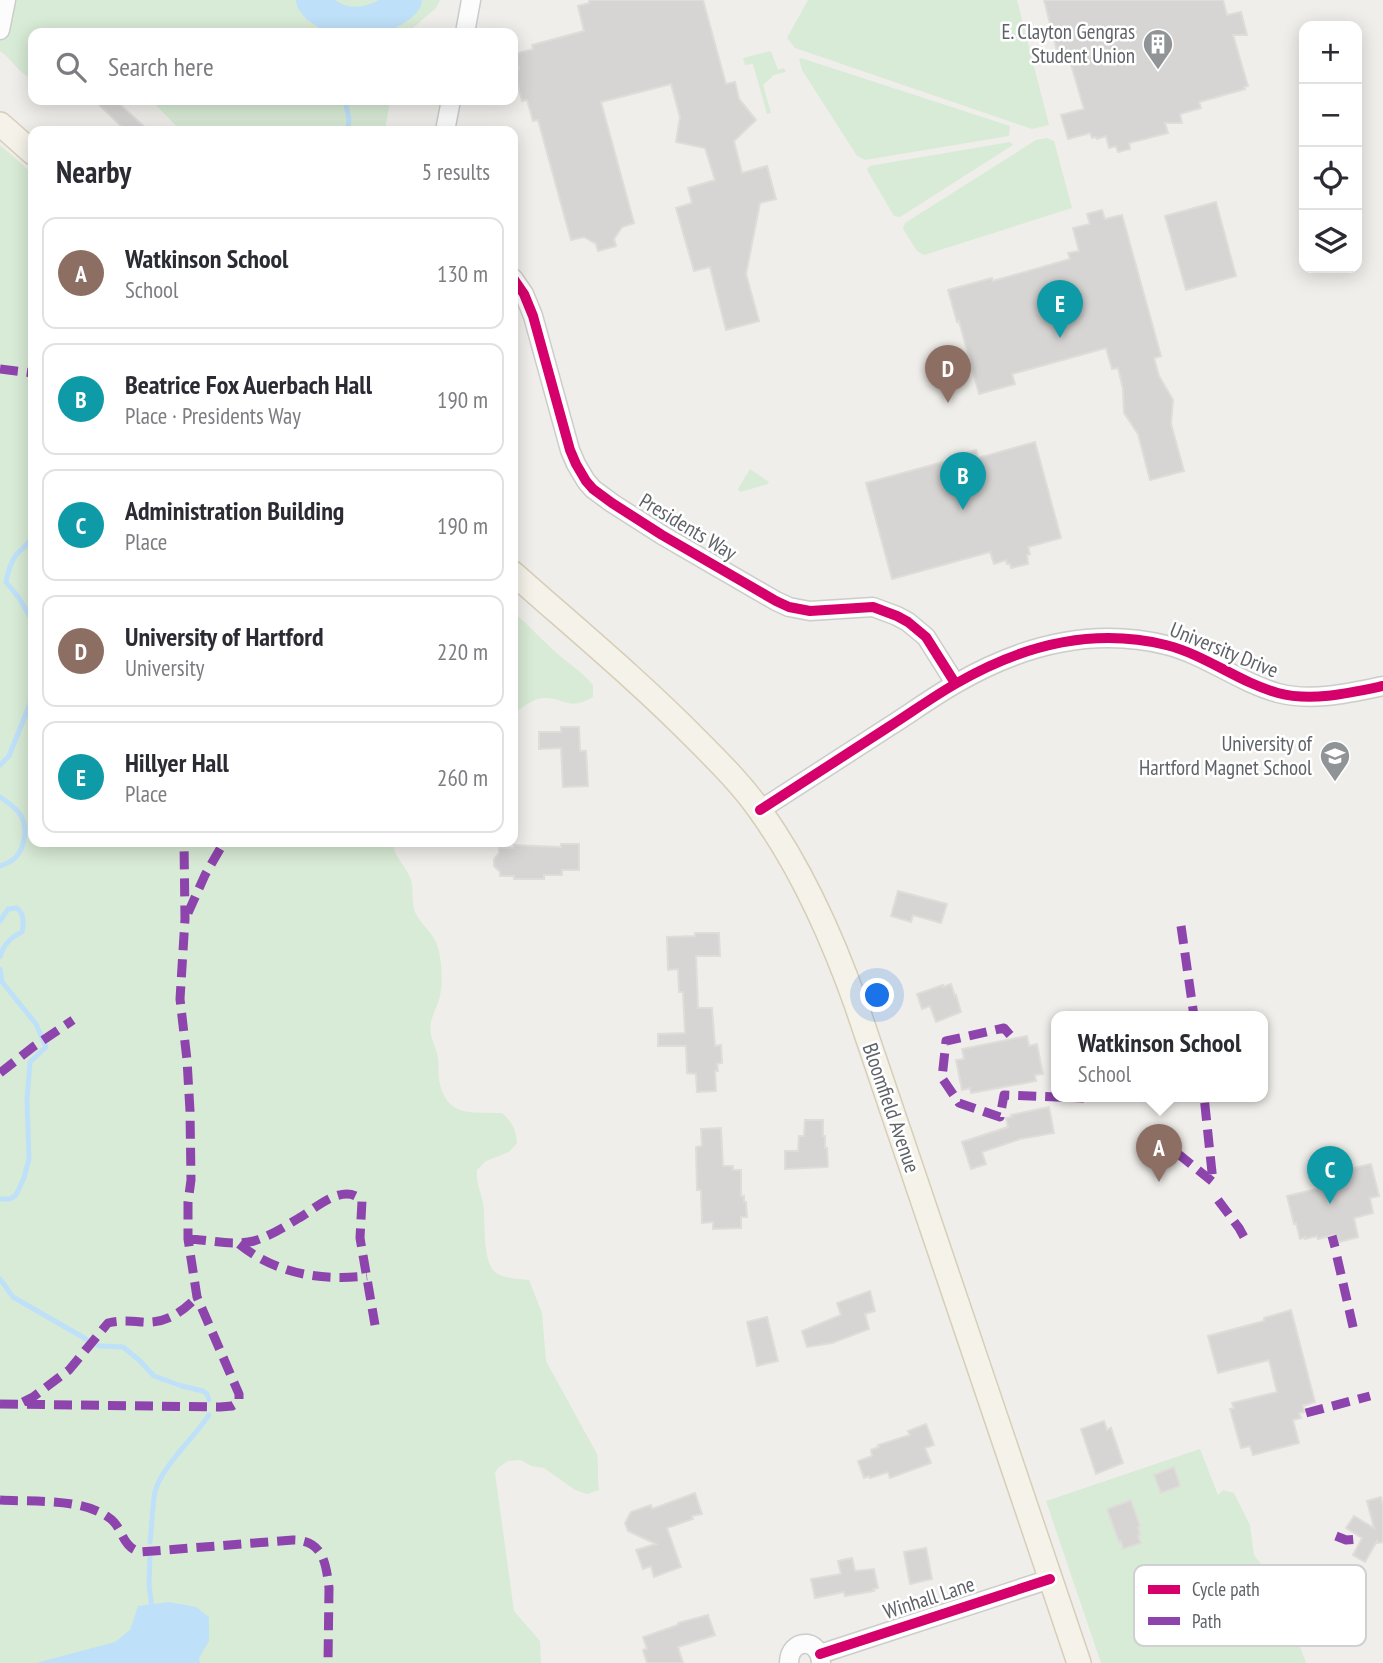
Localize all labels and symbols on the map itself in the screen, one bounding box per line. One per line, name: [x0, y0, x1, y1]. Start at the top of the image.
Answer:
place label: E. Clayton Gengras Student Union: [1001, 18, 1135, 69]
building icon: E. Clayton Gengras Student Union: [1141, 27, 1175, 71]
pin: E: [1037, 280, 1083, 338]
pin: D: [925, 345, 971, 403]
pin: B: [940, 452, 986, 510]
street label: Presidents Way: [635, 487, 742, 566]
street label: University Drive: [1166, 616, 1282, 683]
place label: University of Hartford Magnet School: [1139, 730, 1313, 781]
school or university icon: University of Hartford Magnet School: [1318, 739, 1352, 783]
your location: [860, 978, 894, 1012]
street label: Bloomfield Avenue: [857, 1039, 926, 1176]
pin: A: [1136, 1124, 1182, 1182]
pin: C: [1307, 1146, 1353, 1204]
legend: [1134, 1565, 1366, 1646]
street label: Winhall Lane: [880, 1570, 978, 1625]
text: Cycle path: [1192, 1577, 1260, 1601]
text: Path: [1192, 1609, 1221, 1633]

